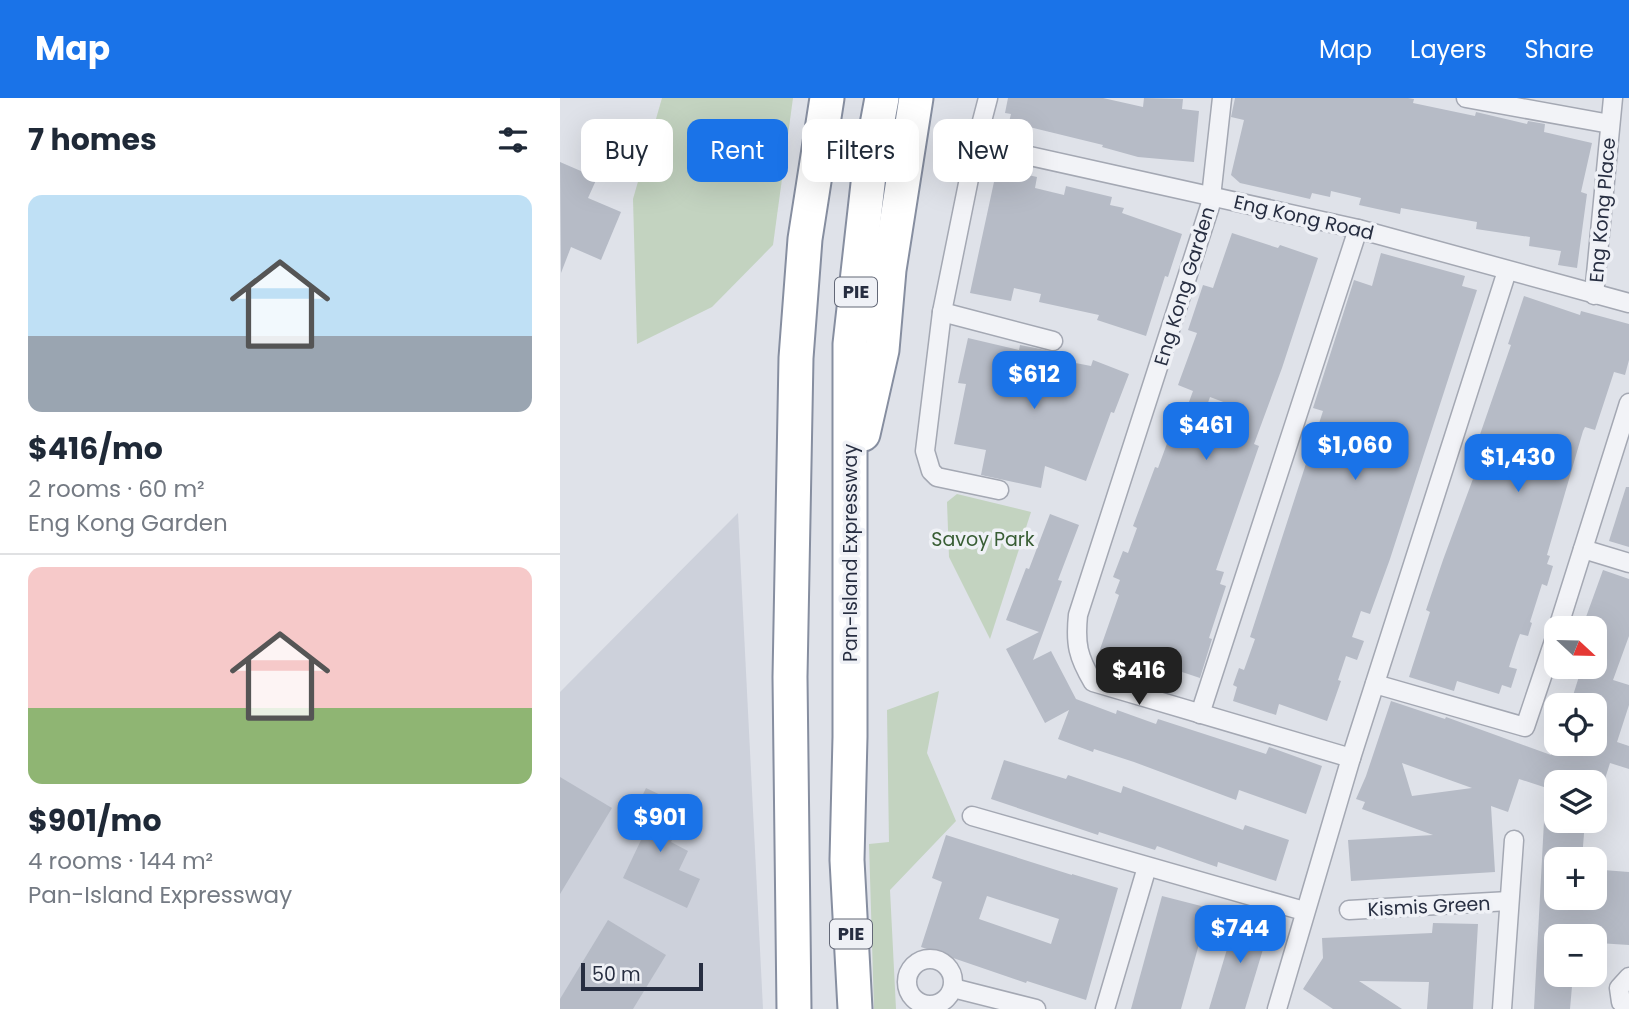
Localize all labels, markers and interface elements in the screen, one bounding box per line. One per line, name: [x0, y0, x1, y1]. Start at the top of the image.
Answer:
text: Map: [35, 25, 110, 72]
text: Map: [1319, 33, 1372, 66]
text: Layers: [1410, 33, 1486, 66]
text: Share: [1524, 33, 1594, 66]
text: 7 homes: [28, 118, 157, 161]
chip: Buy: [581, 119, 673, 182]
chip: Rent: [687, 119, 788, 182]
chip: Filters: [802, 119, 919, 182]
chip: New: [933, 119, 1033, 182]
icon: filters: [494, 121, 532, 159]
street label: Eng Kong Place: [1583, 137, 1622, 284]
street label: Eng Kong Road: [1231, 188, 1377, 247]
street label: Eng Kong Garden: [1147, 203, 1222, 369]
icon: home: [217, 241, 343, 367]
road number: PIE: [835, 278, 877, 307]
pin: $612: [993, 352, 1075, 411]
text: $612: [1008, 358, 1060, 390]
pin: $461: [1165, 402, 1247, 462]
text: $461: [1179, 409, 1233, 441]
pin: $1,060: [1298, 422, 1412, 482]
text: $416/mo: [28, 427, 163, 470]
text: $1,060: [1317, 429, 1393, 461]
pin: $1,430: [1461, 434, 1575, 494]
text: $1,430: [1481, 441, 1555, 473]
street label: Pan-Island Expressway: [837, 444, 864, 662]
text: 2 rooms · 60 m²: [28, 473, 205, 505]
text: Eng Kong Garden: [28, 507, 228, 539]
park label: Savoy Park: [931, 526, 1035, 553]
icon: home: [217, 613, 343, 739]
north arrow: [1544, 616, 1606, 679]
map controls: [1544, 616, 1607, 987]
pin: $416: [1098, 648, 1180, 707]
text: $416: [1112, 654, 1166, 686]
button: locate: [1544, 693, 1607, 756]
button: layers: [1544, 770, 1607, 833]
pin: $901: [619, 794, 701, 854]
text: $901/mo: [28, 799, 162, 842]
text: $901: [634, 801, 686, 833]
text: 4 rooms · 144 m²: [28, 845, 213, 877]
button: +: [1544, 847, 1607, 910]
text: Pan-Island Expressway: [28, 879, 292, 911]
street label: Kismis Green: [1367, 890, 1491, 923]
pin: $744: [1199, 906, 1281, 965]
text: $744: [1211, 912, 1269, 944]
road number: PIE: [830, 920, 872, 948]
button: −: [1544, 924, 1607, 987]
scale bar: [581, 960, 704, 992]
text: 50 m: [592, 961, 641, 988]

